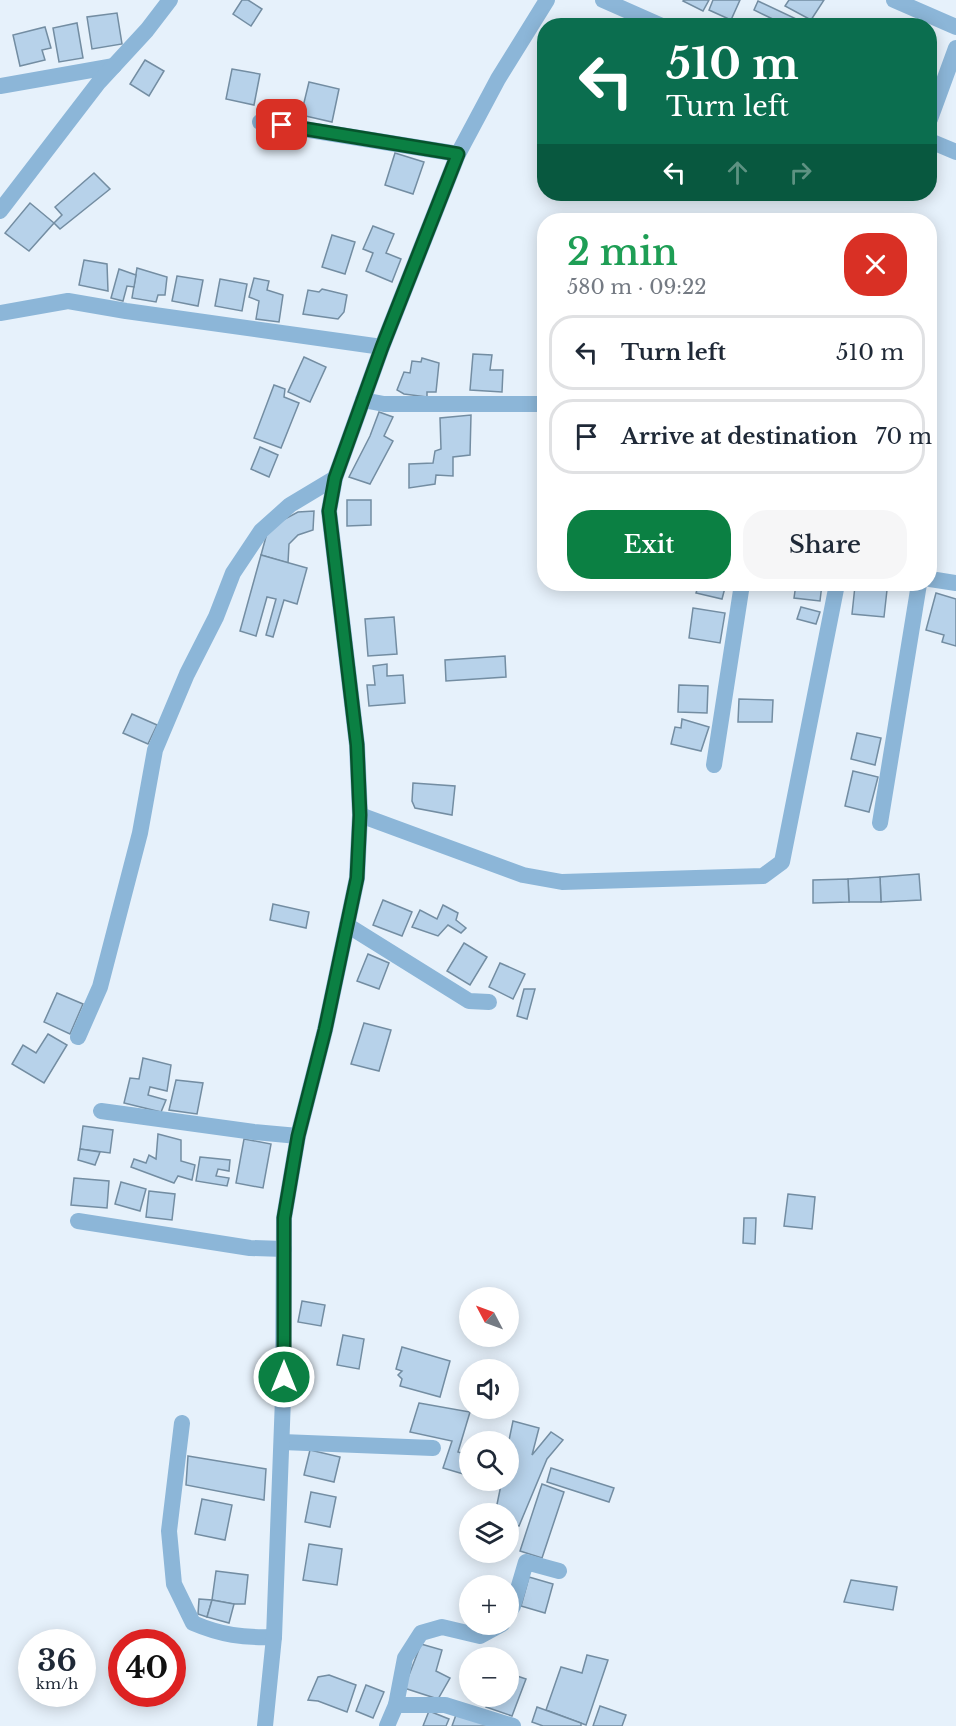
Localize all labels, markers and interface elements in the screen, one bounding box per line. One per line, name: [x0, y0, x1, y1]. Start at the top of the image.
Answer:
text: 510 m: [666, 38, 799, 90]
icon: left: [567, 42, 645, 120]
text: Turn left: [666, 90, 789, 123]
pin: [256, 99, 307, 150]
icon: arrive: [265, 108, 298, 141]
icon: left: [658, 156, 691, 189]
icon: ahead: [721, 156, 754, 189]
icon: right: [784, 156, 817, 189]
text: 2 min: [567, 230, 678, 275]
button: close: [844, 233, 907, 296]
text: 580 m · 09:22: [567, 275, 707, 299]
icon: left: [570, 336, 603, 369]
text: Turn left: [621, 339, 726, 366]
text: 510 m: [836, 339, 904, 366]
icon: arrive: [570, 420, 603, 453]
text: Arrive at destination: [621, 423, 858, 450]
text: 70 m: [876, 423, 932, 450]
button: Exit: [567, 510, 731, 579]
button: Share: [743, 510, 907, 579]
north arrow: [459, 1287, 519, 1347]
map controls: [459, 1287, 519, 1707]
position arrow: [252, 1345, 316, 1409]
button: sound: [459, 1359, 519, 1419]
button: search: [459, 1431, 519, 1491]
button: layers: [459, 1503, 519, 1563]
button: +: [459, 1575, 519, 1635]
speed limit sign: 40: [108, 1629, 186, 1707]
text: 36: [37, 1642, 77, 1679]
button: −: [459, 1647, 519, 1707]
text: km/h: [36, 1674, 78, 1693]

